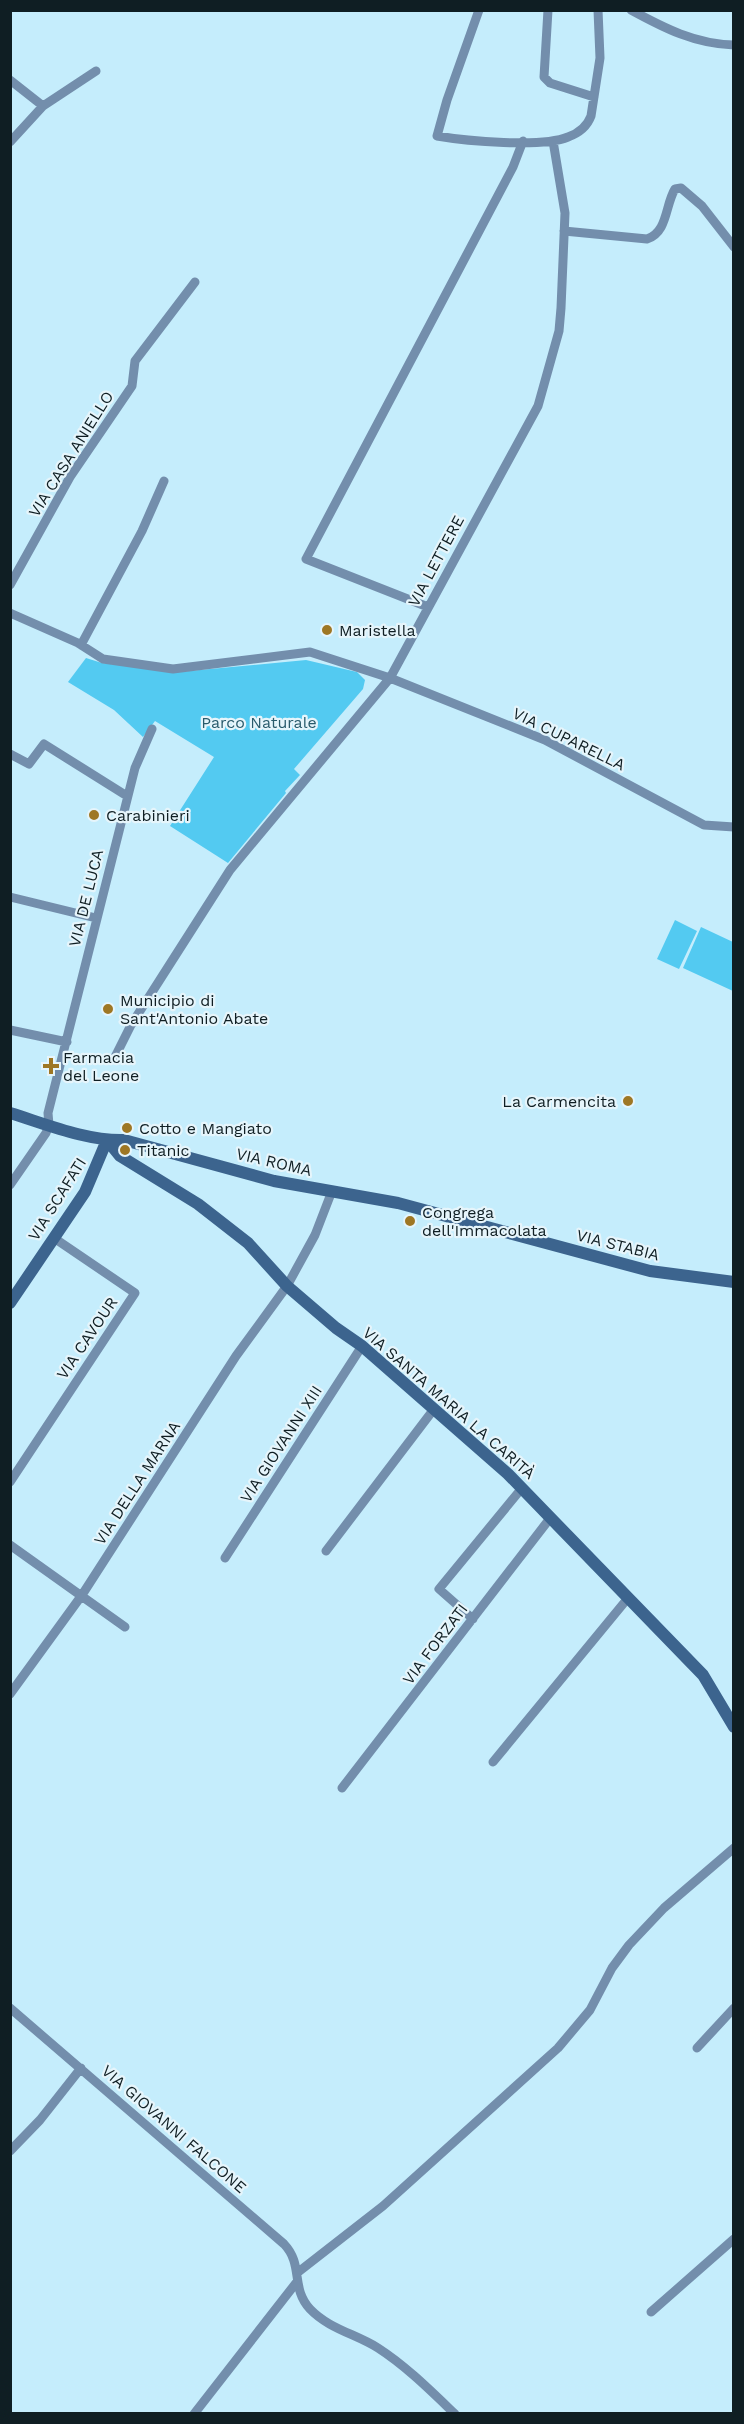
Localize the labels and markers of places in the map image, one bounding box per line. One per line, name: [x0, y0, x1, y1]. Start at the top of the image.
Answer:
place label: Maristella: [339, 621, 416, 640]
marker: Maristella: [320, 623, 334, 637]
place label: Carabinieri: [106, 806, 190, 825]
marker: Carabinieri: [87, 808, 101, 822]
place label: Municipio di Sant'Antonio Abate: [120, 991, 268, 1028]
marker: Municipio di Sant'Antonio Abate: [101, 1002, 115, 1016]
place label: Farmacia del Leone: [63, 1048, 139, 1085]
marker: Farmacia del Leone: [44, 1059, 58, 1073]
place label: La Carmencita: [502, 1092, 616, 1111]
marker: La Carmencita: [621, 1094, 635, 1108]
place label: Cotto e Mangiato: [139, 1119, 272, 1138]
marker: Cotto e Mangiato: [120, 1121, 134, 1135]
place label: Titanic: [137, 1141, 190, 1160]
marker: Titanic: [118, 1143, 132, 1157]
place label: Congrega dell'Immacolata: [422, 1203, 547, 1240]
marker: Congrega dell'Immacolata: [403, 1214, 417, 1228]

